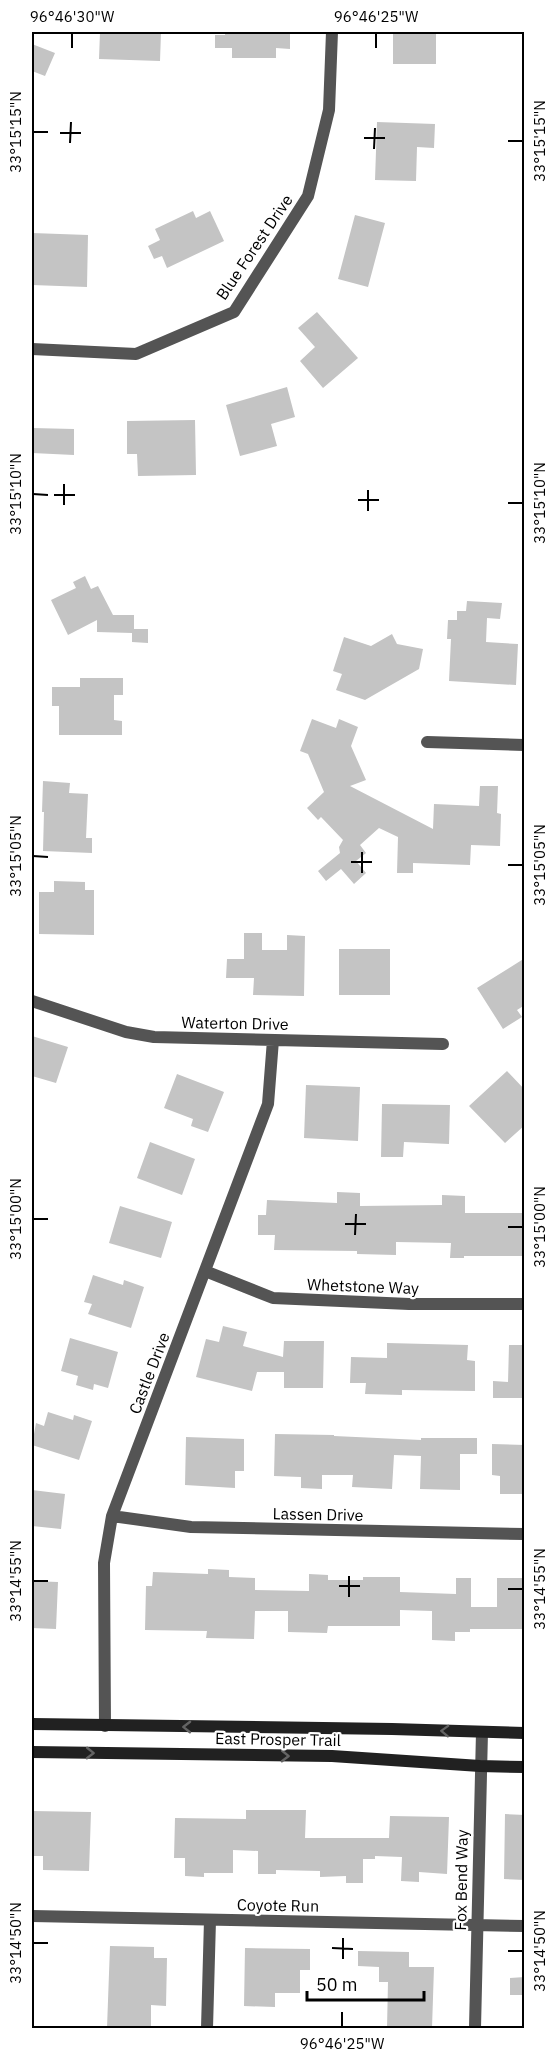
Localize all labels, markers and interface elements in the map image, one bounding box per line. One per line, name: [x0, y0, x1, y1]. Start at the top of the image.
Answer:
text: 96°46'30"W: [30, 7, 115, 26]
text: 96°46'25"W: [334, 7, 419, 26]
text: 33°15'15"N: [6, 91, 25, 173]
text: 33°15'15"N: [530, 100, 549, 182]
street label: Blue Forest Drive: [211, 190, 297, 303]
text: 33°15'10"N: [6, 453, 25, 535]
text: 33°15'10"N: [530, 462, 549, 544]
text: 33°15'05"N: [6, 815, 25, 897]
text: 33°15'05"N: [530, 824, 549, 906]
street label: Waterton Drive: [181, 1012, 289, 1034]
text: 33°15'00"N: [6, 1178, 25, 1260]
text: 33°15'00"N: [530, 1186, 549, 1268]
street label: Whetstone Way: [307, 1274, 419, 1298]
street label: Castle Drive: [124, 1329, 174, 1417]
street label: Lassen Drive: [272, 1503, 364, 1525]
text: 33°14'55"N: [6, 1540, 25, 1622]
text: 33°14'55"N: [530, 1548, 549, 1630]
one-way arrow: [183, 1721, 192, 1733]
one-way arrow: [441, 1724, 450, 1737]
street label: East Prosper Trail: [215, 1728, 341, 1750]
one-way arrow: [85, 1746, 94, 1759]
one-way arrow: [280, 1749, 289, 1762]
street label: Fox Bend Way: [450, 1829, 472, 1931]
street label: Coyote Run: [237, 1894, 319, 1916]
text: 33°14'50"N: [6, 1902, 25, 1984]
text: 33°14'50"N: [530, 1910, 549, 1992]
scale bar: [307, 1964, 424, 2002]
text: 50 m: [316, 1973, 358, 1996]
text: 96°46'25"W: [300, 2034, 385, 2053]

